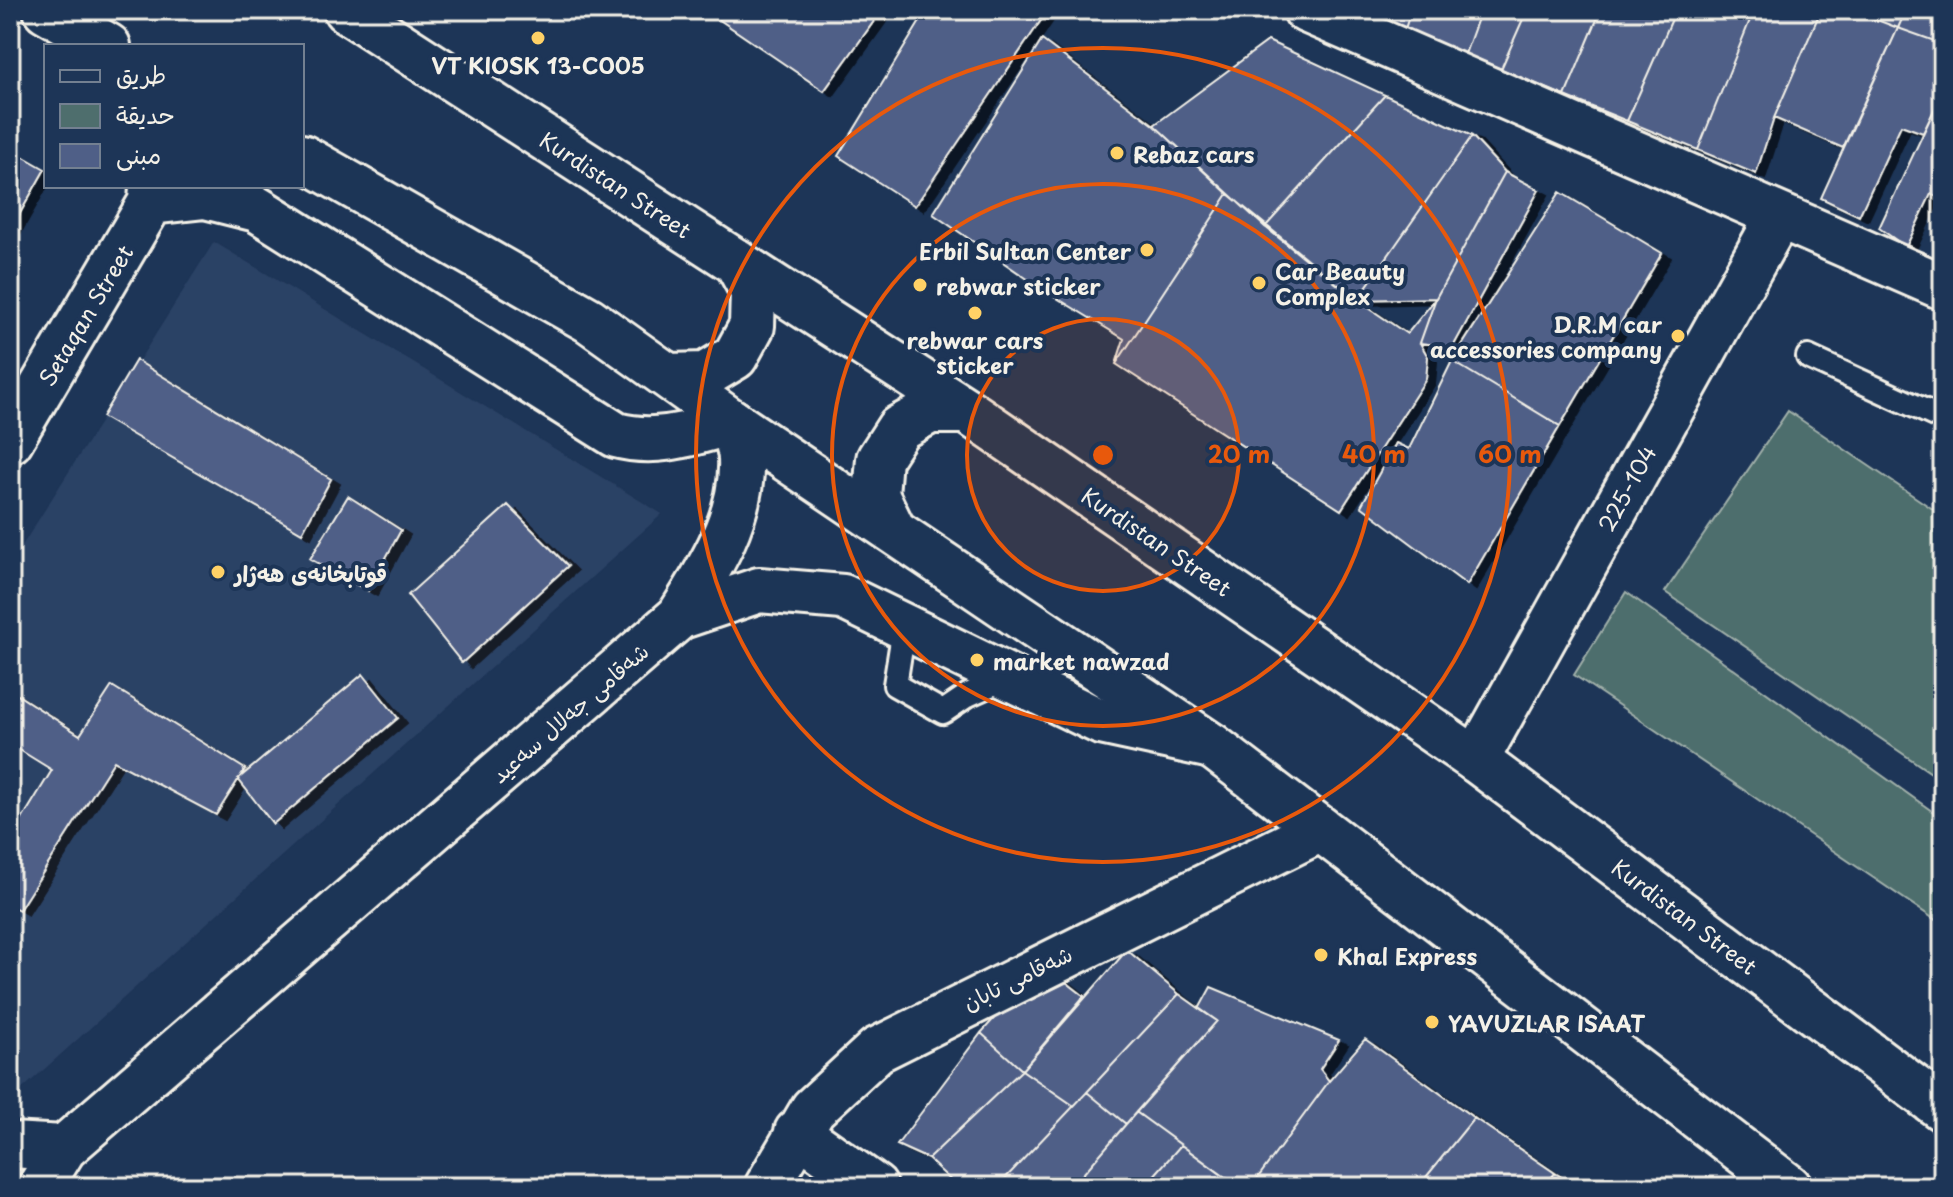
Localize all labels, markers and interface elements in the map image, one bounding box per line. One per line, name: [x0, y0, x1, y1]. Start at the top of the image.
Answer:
marker: VT KIOSK 13-C005: [529, 29, 547, 47]
legend: [44, 44, 304, 188]
place label: VT KIOSK 13-C005: [431, 48, 645, 81]
text: طريق: [116, 56, 166, 92]
text: حديقة: [116, 96, 175, 132]
street label: Kurdistan Street: [534, 123, 698, 245]
text: مبنى: [116, 136, 161, 172]
place label: Rebaz cars: [1133, 137, 1254, 170]
marker: Rebaz cars: [1108, 144, 1126, 162]
place label: Erbil Sultan Center: [919, 234, 1132, 267]
street label: Setaqan Street: [30, 238, 140, 392]
marker: Erbil Sultan Center: [1138, 241, 1156, 259]
place label: Car Beauty Complex: [1275, 254, 1405, 312]
place label: rebwar sticker: [936, 269, 1101, 302]
marker: Car Beauty Complex: [1250, 274, 1268, 292]
marker: rebwar sticker: [911, 276, 929, 294]
marker: rebwar cars sticker: [966, 304, 984, 322]
place label: D.R.M car accessories company: [1430, 307, 1663, 365]
place label: rebwar cars sticker: [907, 323, 1043, 381]
marker: D.R.M car accessories company: [1669, 327, 1687, 345]
text: 20 m: [1208, 435, 1270, 471]
text: 40 m: [1342, 435, 1406, 471]
text: 60 m: [1478, 435, 1542, 471]
street label: 225-104: [1589, 439, 1663, 537]
centre of rings: [1089, 441, 1117, 469]
street label: Kurdistan Street: [1075, 478, 1239, 604]
place label: قوتابخانەی هەژار: [233, 556, 387, 589]
marker: قوتابخانەی هەژار: [209, 563, 227, 581]
street label: شەقامی جەلال سەعید: [483, 634, 655, 790]
place label: market nawzad: [993, 644, 1170, 677]
marker: market nawzad: [968, 651, 986, 669]
street label: Kurdistan Street: [1605, 850, 1765, 982]
street label: شەقامی تابان: [957, 936, 1077, 1018]
place label: Khal Express: [1337, 939, 1477, 972]
marker: Khal Express: [1312, 946, 1330, 964]
place label: YAVUZLAR ISAAT: [1448, 1006, 1645, 1039]
marker: YAVUZLAR ISAAT: [1423, 1013, 1441, 1031]

